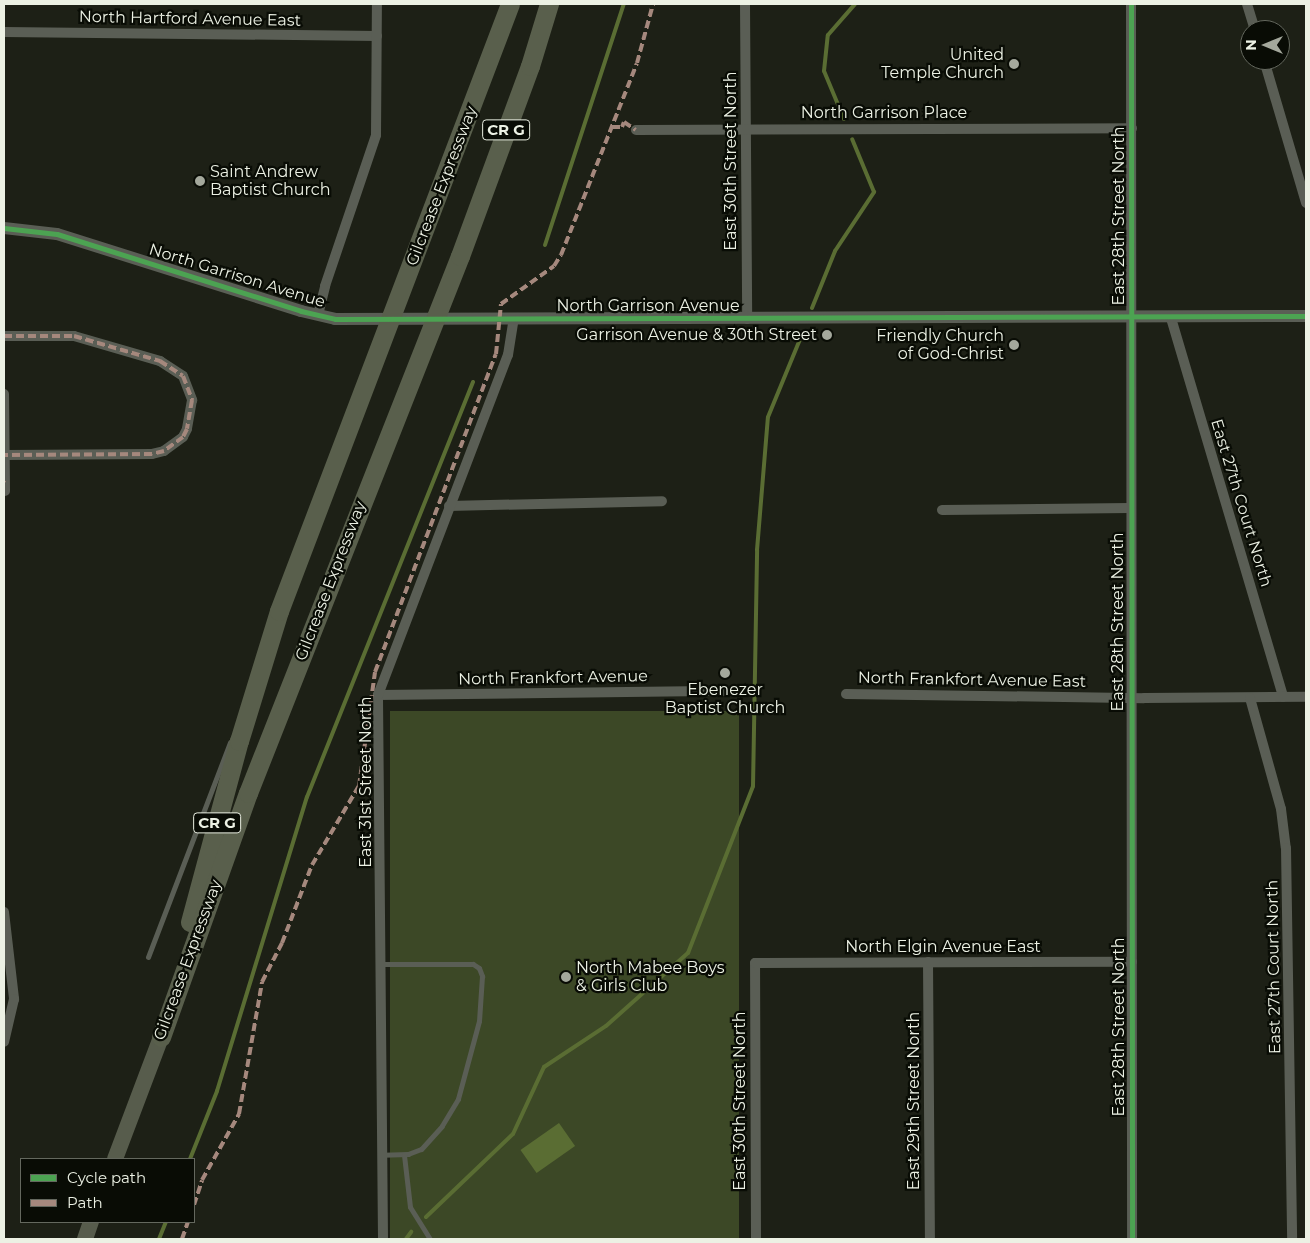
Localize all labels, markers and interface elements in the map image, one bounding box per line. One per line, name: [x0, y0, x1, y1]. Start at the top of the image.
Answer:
street label: North Hartford Avenue East: [79, 7, 301, 31]
north arrow: [1240, 20, 1290, 70]
text: N: [1242, 39, 1260, 51]
place label: United Temple Church: [881, 45, 1004, 83]
marker: United Temple Church: [1008, 58, 1020, 70]
street label: East 30th Street North: [721, 71, 741, 251]
street label: Gilcrease Expressway: [403, 103, 481, 269]
street label: North Garrison Place: [801, 103, 967, 123]
road number: CR G: [481, 118, 531, 142]
street label: East 28th Street North: [1109, 127, 1129, 305]
place label: Saint Andrew Baptist Church: [210, 162, 330, 200]
marker: Saint Andrew Baptist Church: [194, 175, 206, 187]
street label: North Garrison Avenue: [147, 240, 327, 312]
street label: North Garrison Avenue: [556, 296, 740, 316]
place label: Garrison Avenue & 30th Street: [576, 325, 817, 345]
place label: Friendly Church of God-Christ: [876, 326, 1004, 364]
marker: Garrison Avenue & 30th Street: [821, 329, 833, 341]
marker: Friendly Church of God-Christ: [1008, 339, 1020, 351]
street label: East 27th Court North: [1206, 417, 1276, 589]
street label: Gilcrease Expressway: [292, 498, 370, 664]
street label: East 28th Street North: [1108, 533, 1128, 711]
street label: North Frankfort Avenue: [458, 667, 648, 689]
marker: Ebenezer Baptist Church: [719, 667, 731, 679]
street label: North Frankfort Avenue East: [858, 668, 1086, 692]
place label: Ebenezer Baptist Church: [665, 680, 785, 718]
street label: East 31st Street North: [356, 696, 376, 868]
road number: CR G: [192, 810, 242, 836]
street label: Gilcrease Expressway: [150, 877, 226, 1043]
street label: East 27th Court North: [1263, 880, 1285, 1054]
street label: North Elgin Avenue East: [845, 937, 1041, 957]
street label: East 28th Street North: [1109, 938, 1129, 1116]
place label: North Mabee Boys & Girls Club: [576, 958, 725, 996]
marker: North Mabee Boys & Girls Club: [560, 971, 572, 983]
street label: East 30th Street North: [730, 1011, 750, 1191]
street label: East 29th Street North: [904, 1012, 924, 1190]
legend: [20, 1158, 195, 1223]
text: Cycle path: [67, 1168, 146, 1187]
text: Path: [67, 1193, 103, 1212]

